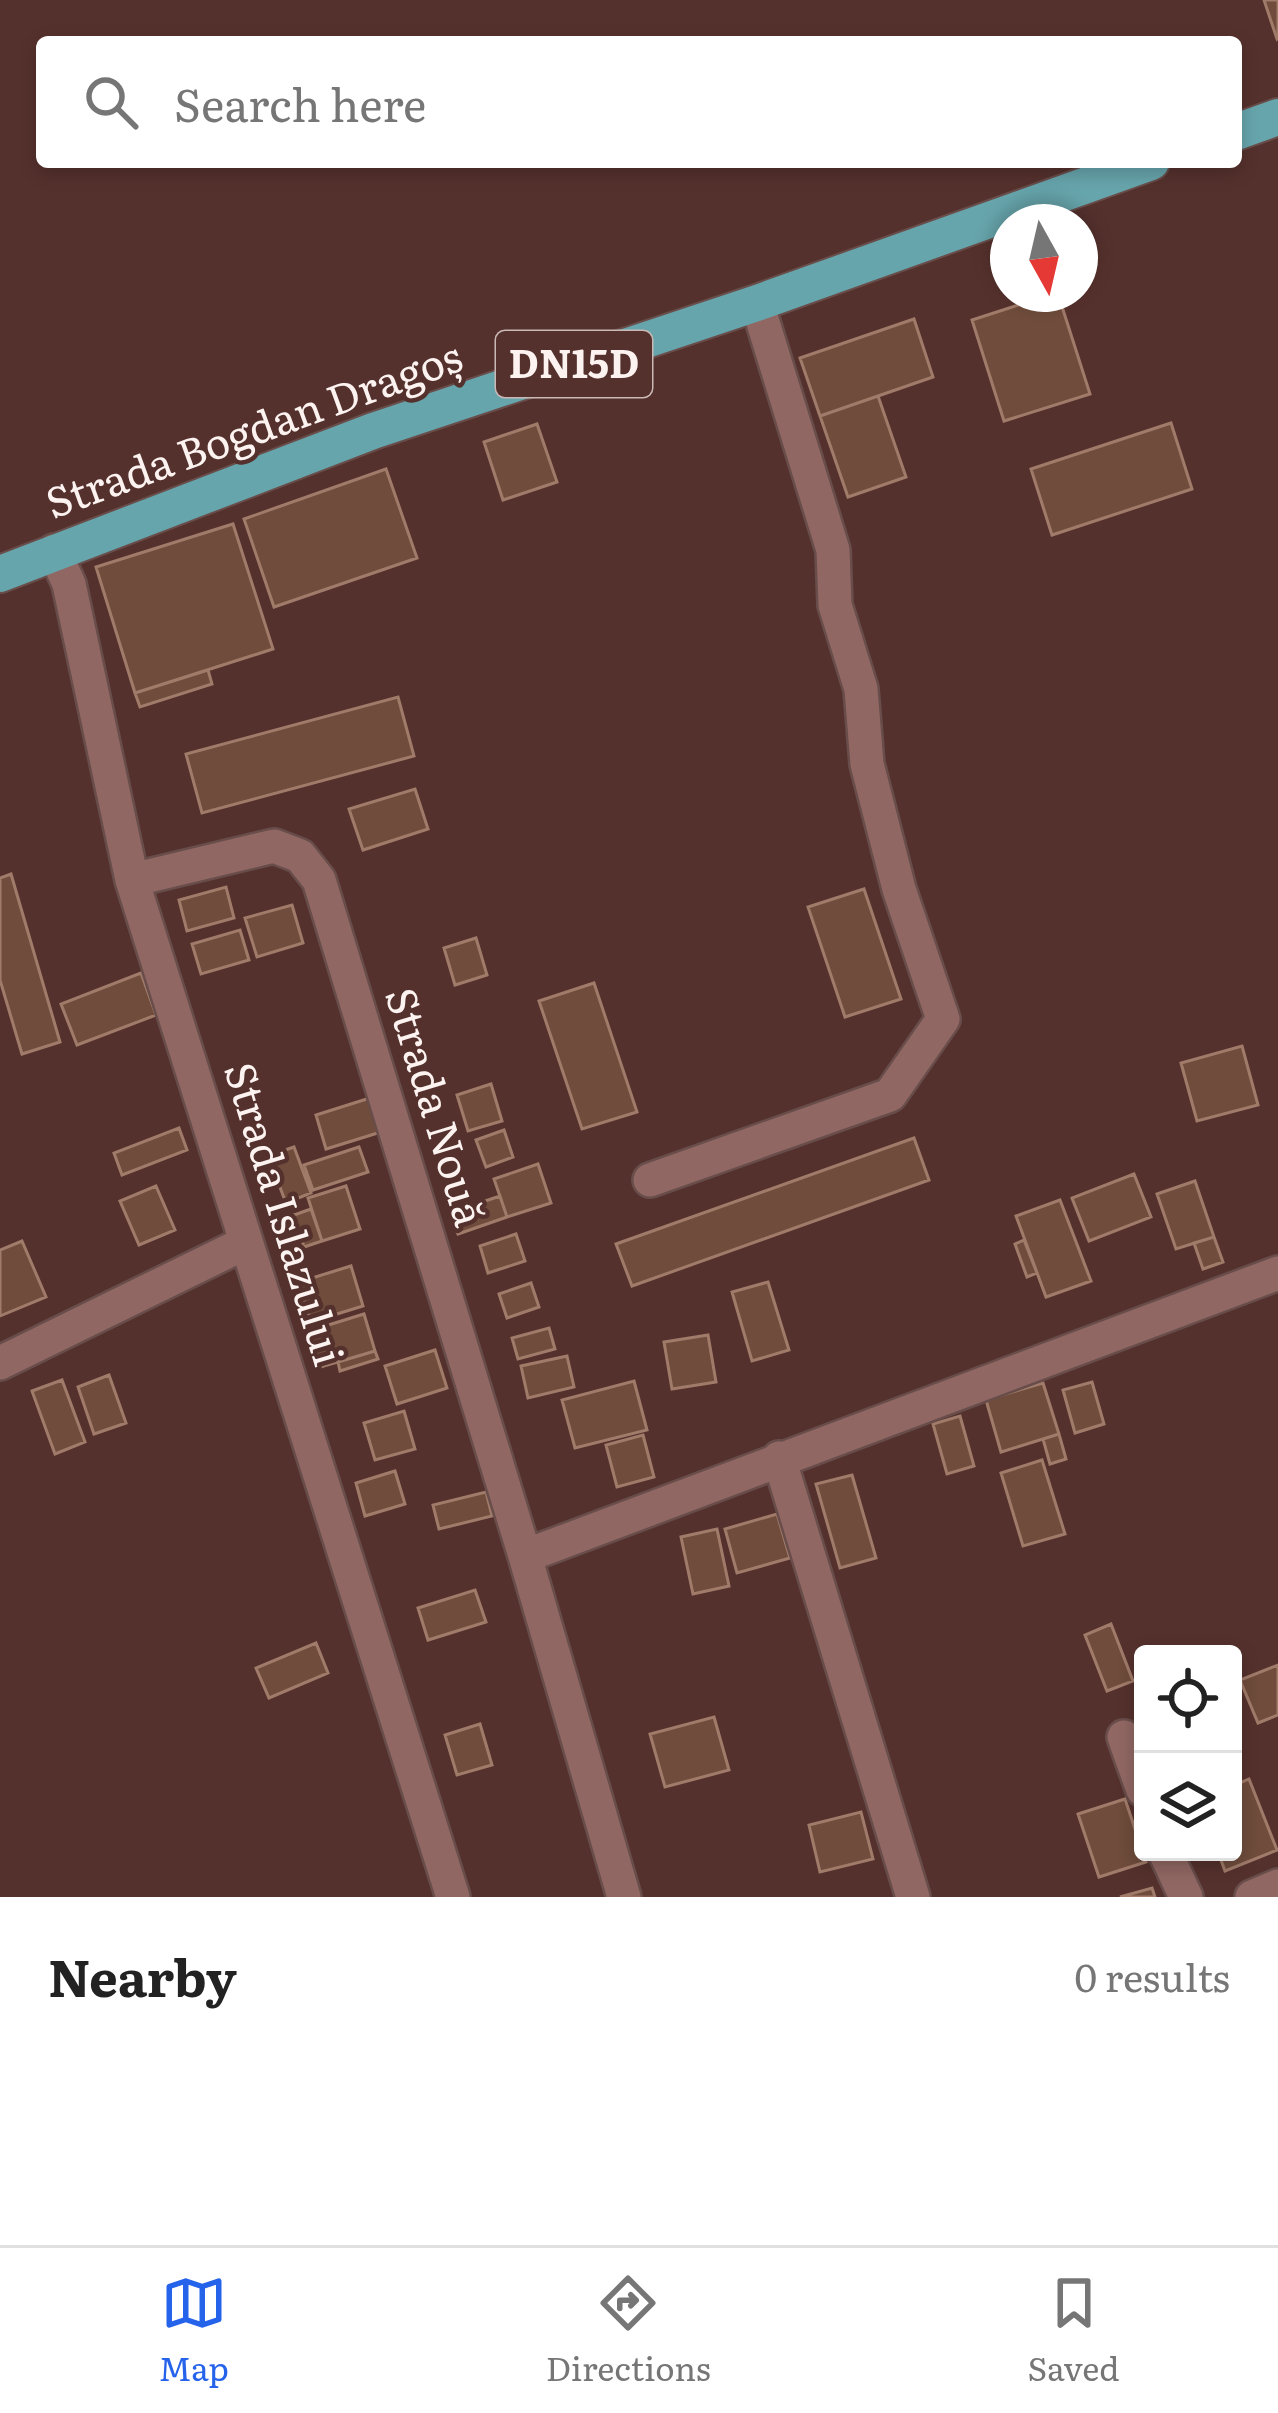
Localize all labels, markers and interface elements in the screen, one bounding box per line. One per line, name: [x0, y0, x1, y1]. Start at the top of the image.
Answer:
search box: [36, 36, 1242, 168]
icon: search: [78, 69, 144, 135]
text: Search here: [174, 69, 426, 136]
north arrow: [990, 204, 1098, 312]
street label: Strada Bogdan Dragoș: [36, 323, 470, 531]
road number: DN15D: [496, 331, 652, 397]
street label: Strada Nouă: [372, 979, 504, 1233]
street label: Strada Islazului: [211, 1054, 362, 1372]
map controls: [1134, 1645, 1242, 1861]
button: locate: [1134, 1645, 1242, 1753]
button: layers: [1134, 1753, 1242, 1861]
text: Nearby: [48, 1937, 237, 2013]
text: 0 results: [1075, 1946, 1230, 2004]
tab: Map: [158, 2270, 229, 2391]
tab: Directions: [546, 2270, 711, 2391]
tab: Saved: [1028, 2270, 1120, 2391]

